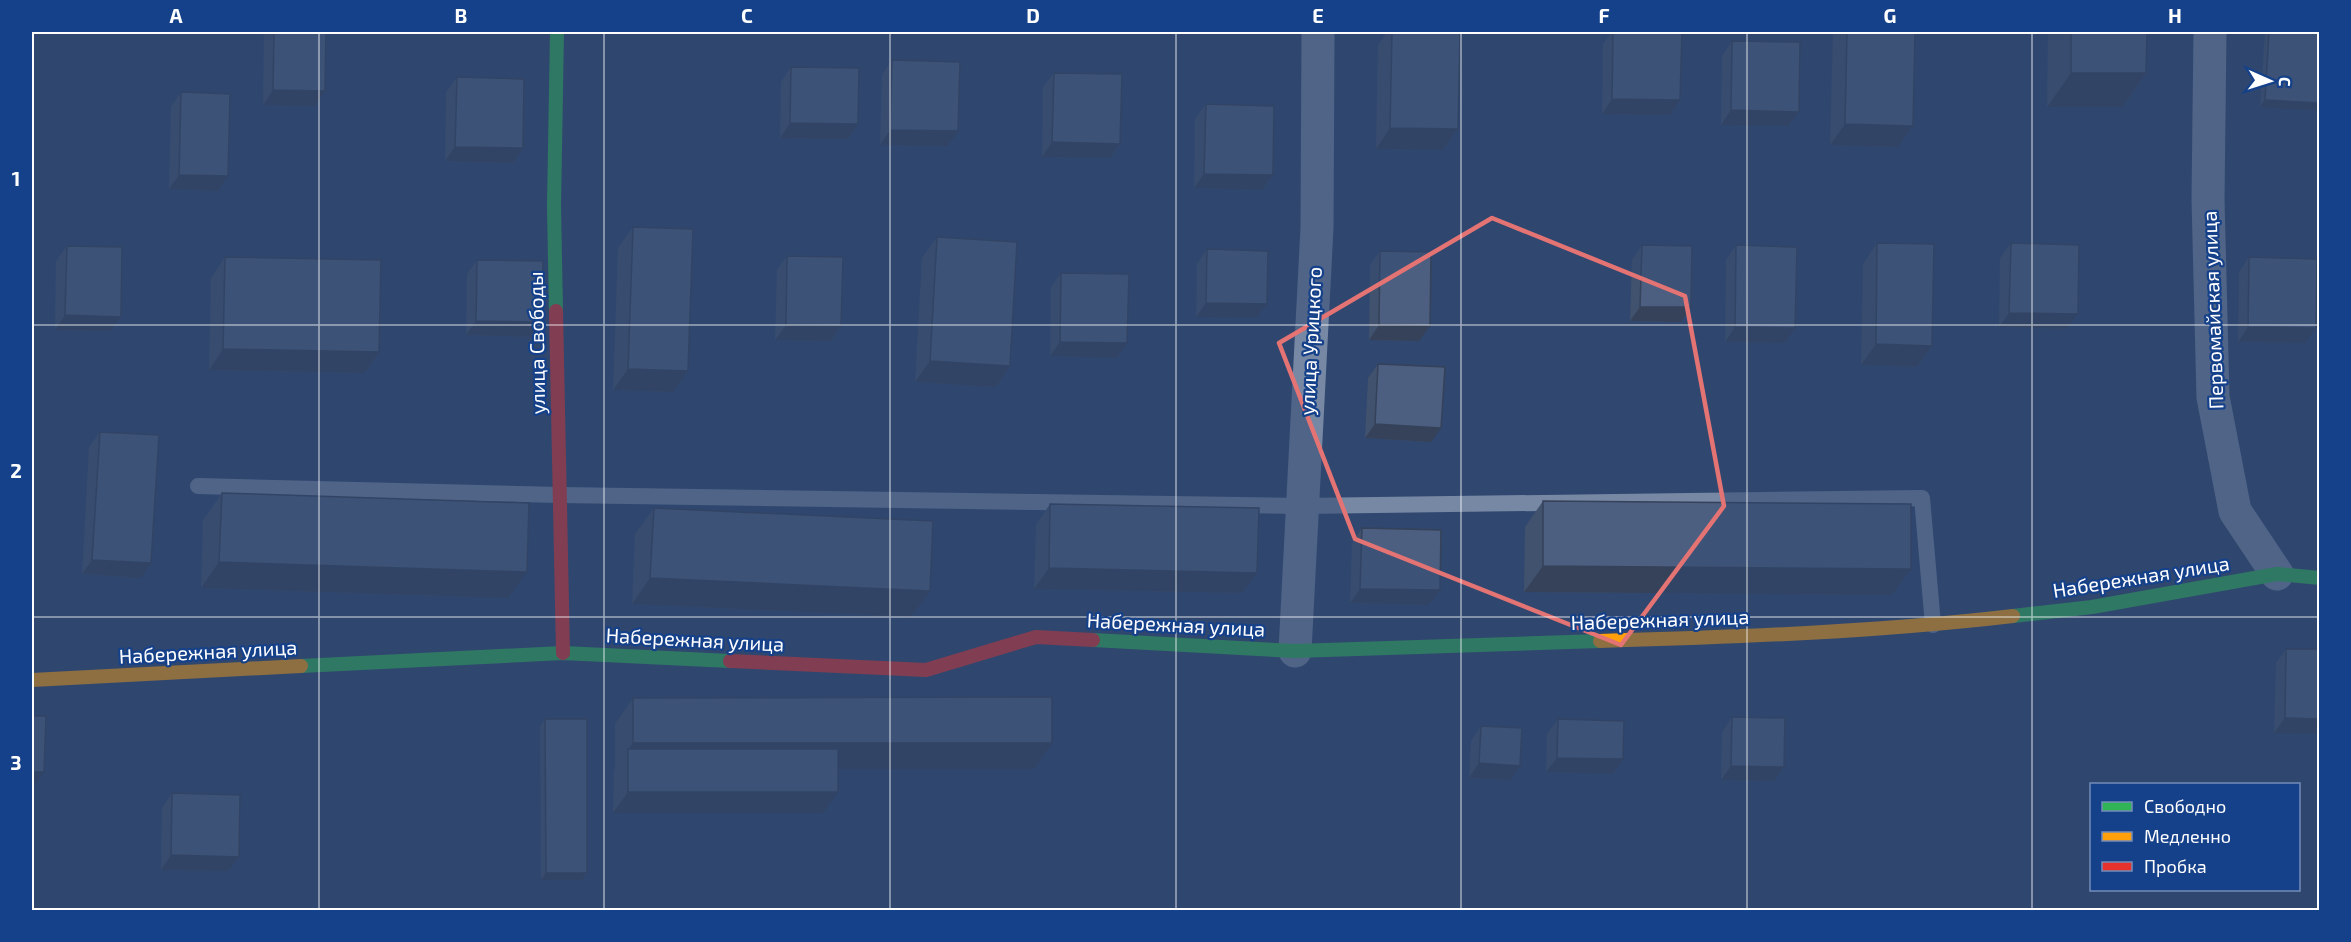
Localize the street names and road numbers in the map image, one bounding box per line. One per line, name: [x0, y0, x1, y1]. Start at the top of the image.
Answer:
street label: Первомайская улица: [2197, 210, 2228, 410]
street label: улица Урицкого: [1294, 266, 1327, 416]
street label: улица Свободы: [523, 271, 550, 415]
street label: Набережная улица: [2051, 550, 2231, 603]
street label: Набережная улица: [1570, 604, 1750, 635]
street label: Набережная улица: [1086, 607, 1266, 642]
street label: Набережная улица: [605, 622, 785, 657]
street label: Набережная улица: [118, 634, 298, 669]

